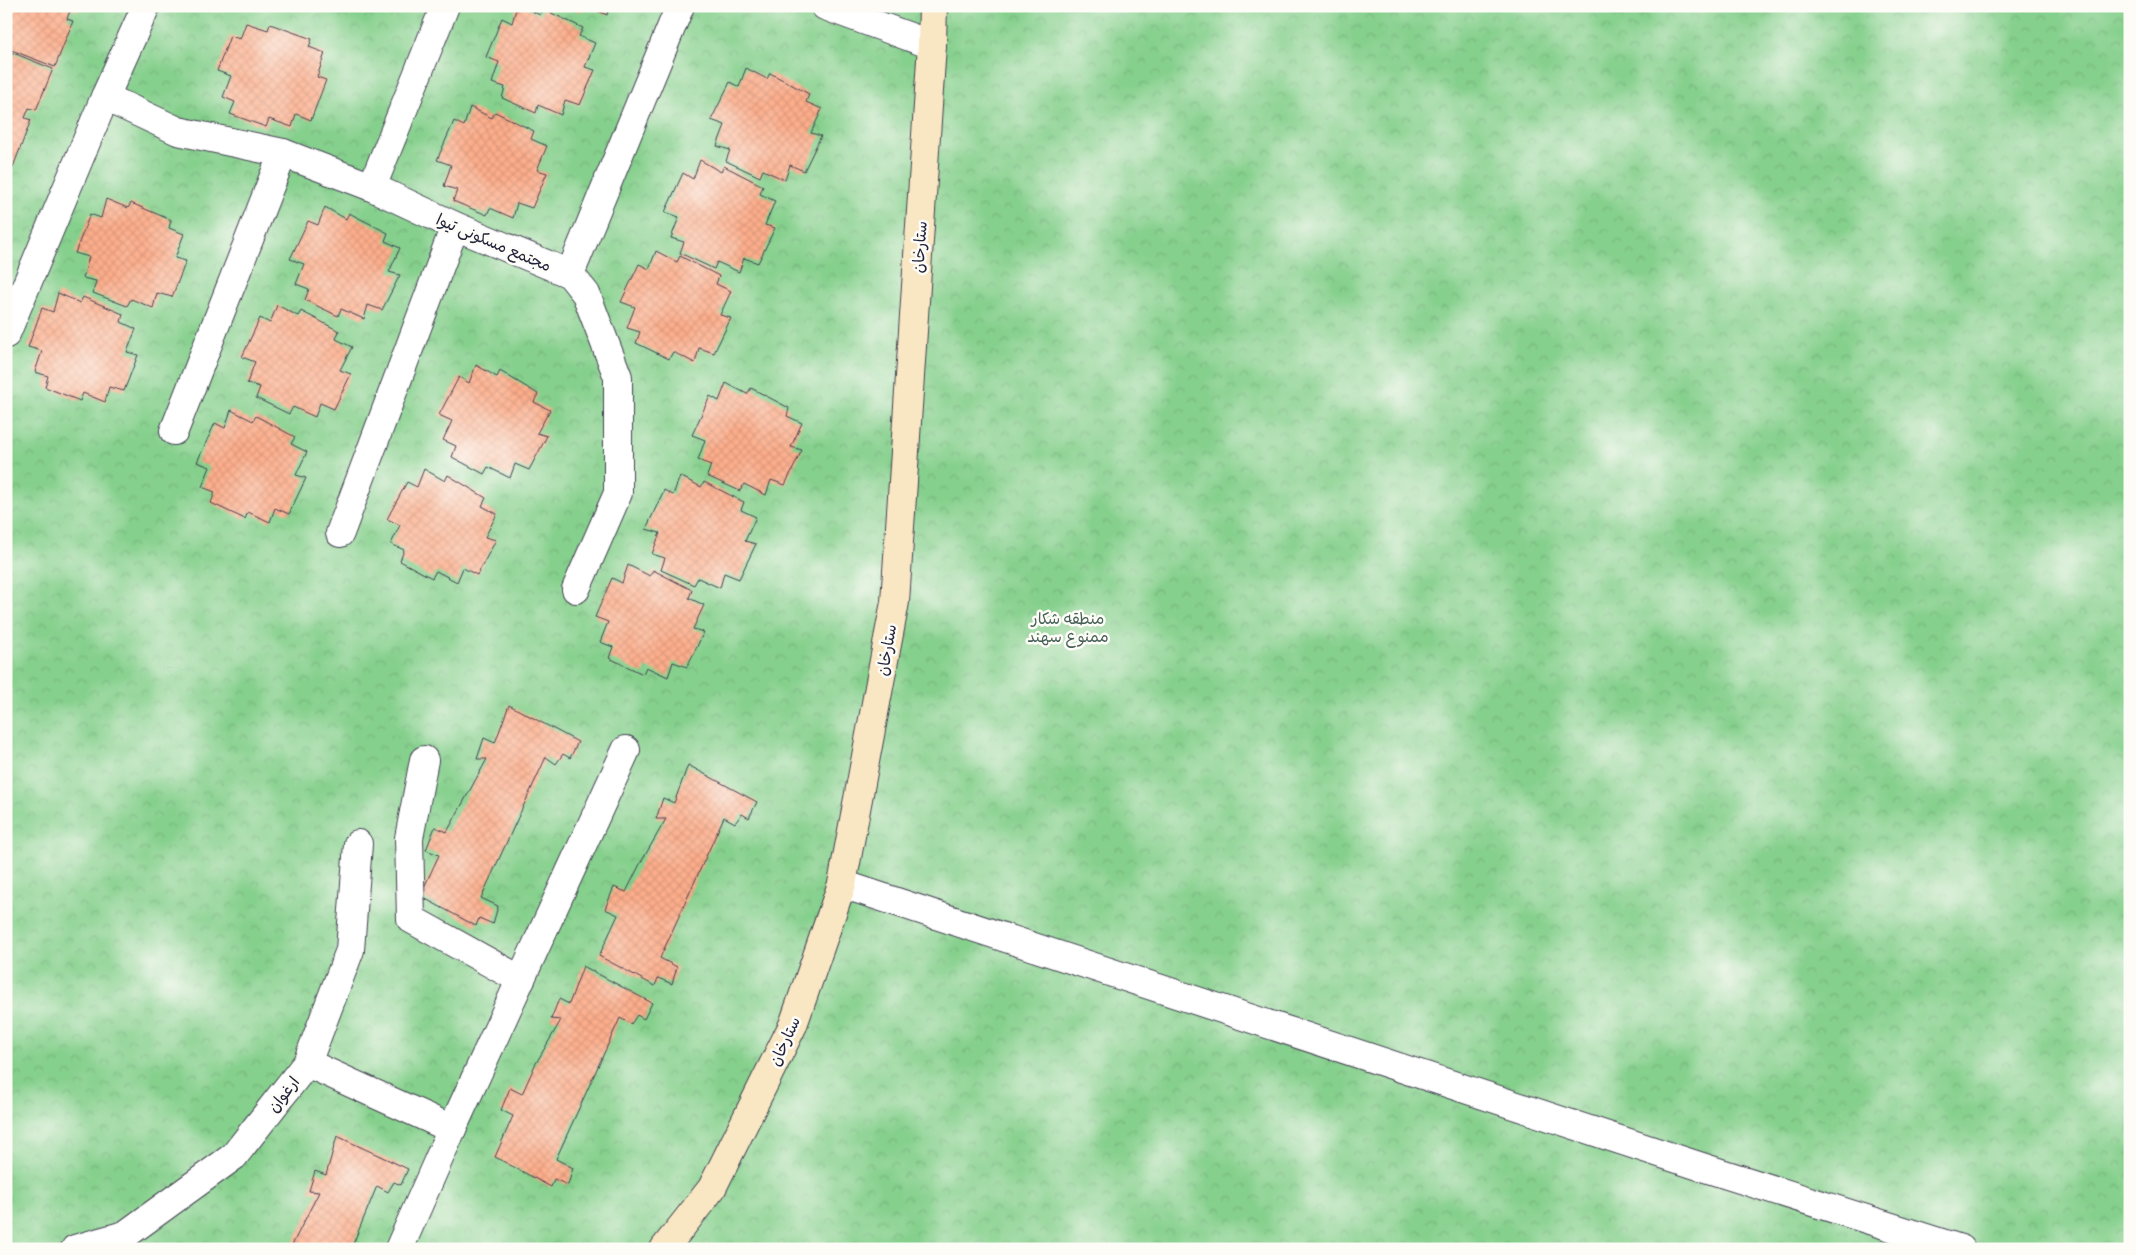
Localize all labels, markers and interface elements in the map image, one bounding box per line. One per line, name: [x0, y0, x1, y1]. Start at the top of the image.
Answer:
street label: مجتمع مسکونی تیوا: [432, 210, 554, 279]
street label: ستارخان: [908, 220, 935, 274]
park label: منطقه شکار ممنوع سهند: [1027, 609, 1109, 650]
street label: ستارخان: [873, 623, 904, 678]
street label: ستارخان: [765, 1013, 808, 1071]
street label: ارغوان: [264, 1073, 306, 1118]

